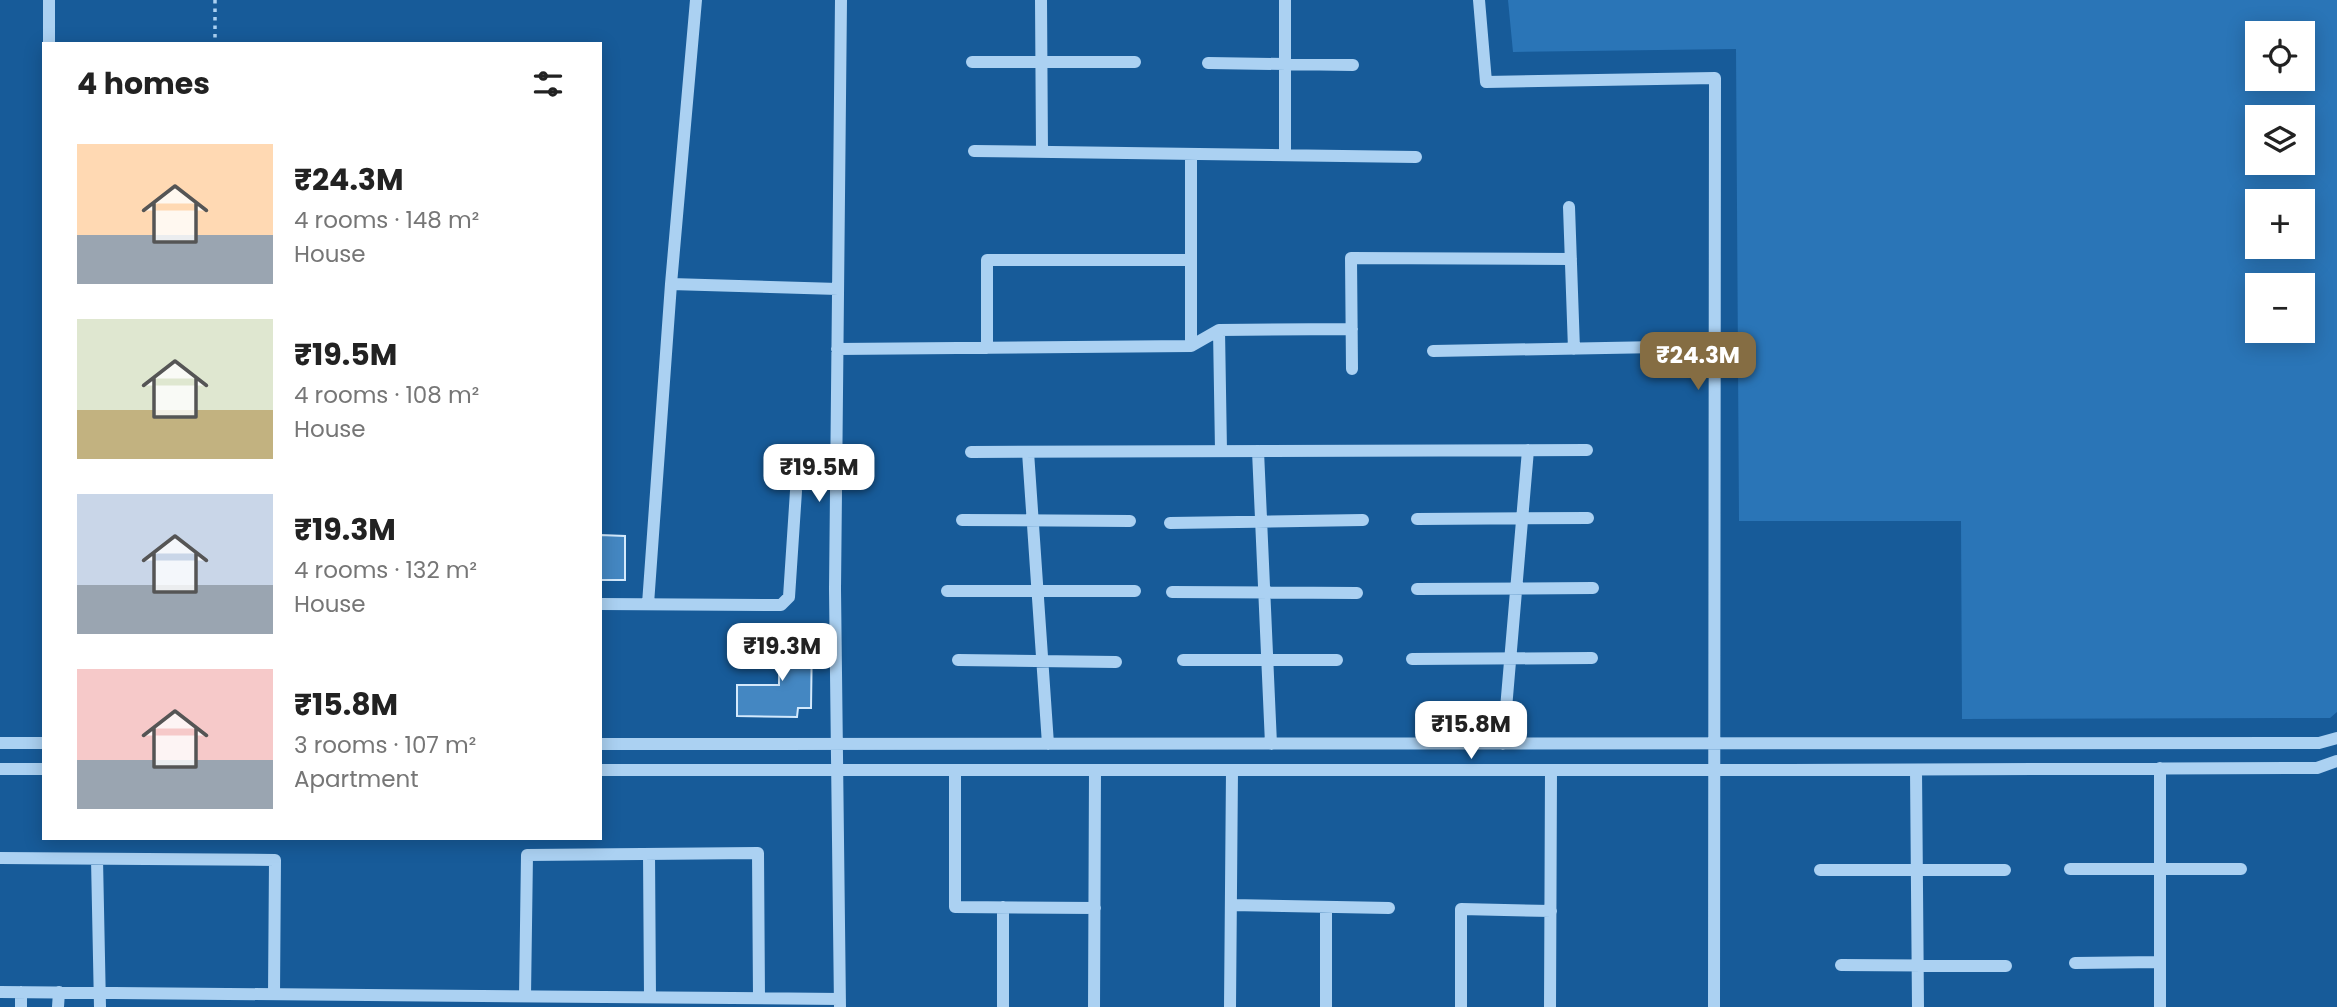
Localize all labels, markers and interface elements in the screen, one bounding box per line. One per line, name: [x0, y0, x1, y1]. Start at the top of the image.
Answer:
map controls: [2245, 21, 2315, 343]
button: locate: [2245, 21, 2315, 91]
text: 4 homes: [77, 62, 210, 105]
icon: filters: [529, 65, 567, 103]
button: layers: [2245, 105, 2315, 175]
text: ₹24.3M: [294, 158, 404, 201]
icon: home: [133, 172, 217, 256]
button: +: [2245, 189, 2315, 259]
text: 4 rooms · 148 m²: [294, 204, 479, 236]
text: House: [294, 238, 366, 270]
button: −: [2245, 273, 2315, 343]
pin: ₹24.3M: [1641, 332, 1755, 392]
text: ₹19.5M: [294, 333, 397, 376]
text: ₹24.3M: [1656, 339, 1740, 371]
icon: home: [133, 347, 217, 431]
text: 4 rooms · 108 m²: [294, 379, 479, 411]
text: House: [294, 413, 366, 445]
pin: ₹19.5M: [762, 444, 876, 504]
text: ₹19.5M: [779, 451, 859, 483]
text: ₹19.3M: [294, 508, 396, 551]
icon: home: [133, 522, 217, 606]
text: 4 rooms · 132 m²: [294, 554, 477, 586]
text: House: [294, 588, 366, 620]
pin: ₹19.3M: [725, 624, 839, 683]
text: ₹19.3M: [743, 630, 821, 662]
text: ₹15.8M: [294, 683, 398, 726]
icon: home: [133, 697, 217, 781]
pin: ₹15.8M: [1414, 702, 1528, 761]
text: ₹15.8M: [1431, 708, 1511, 740]
text: 3 rooms · 107 m²: [294, 729, 476, 761]
text: Apartment: [294, 763, 419, 795]

